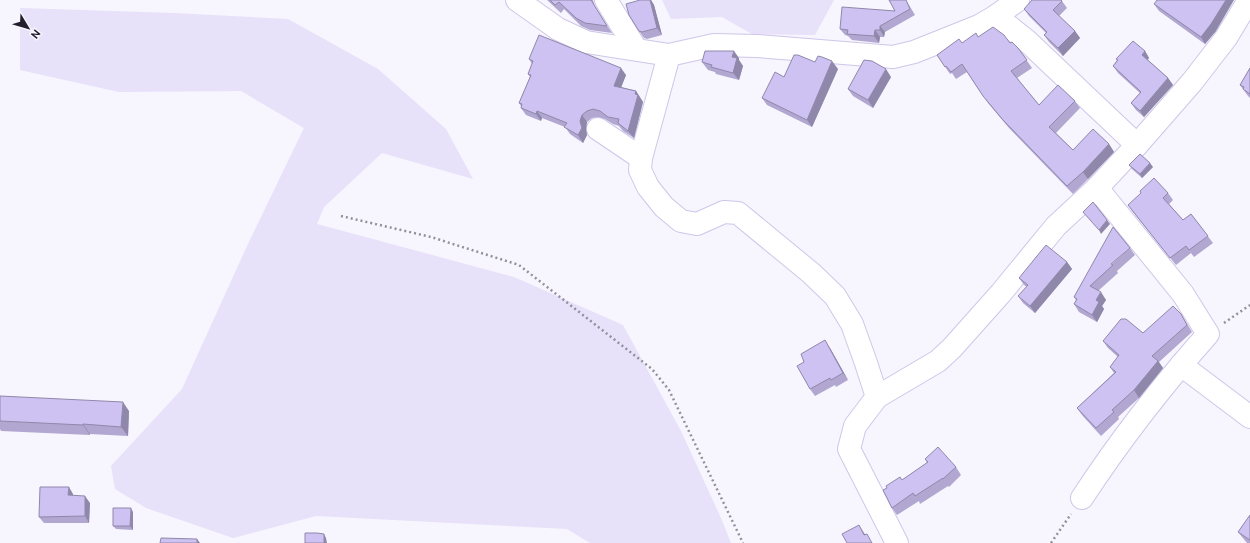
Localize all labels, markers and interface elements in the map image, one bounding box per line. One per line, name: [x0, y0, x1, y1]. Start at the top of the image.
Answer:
north arrow: [8, 8, 48, 48]
text: N: [29, 27, 43, 41]

